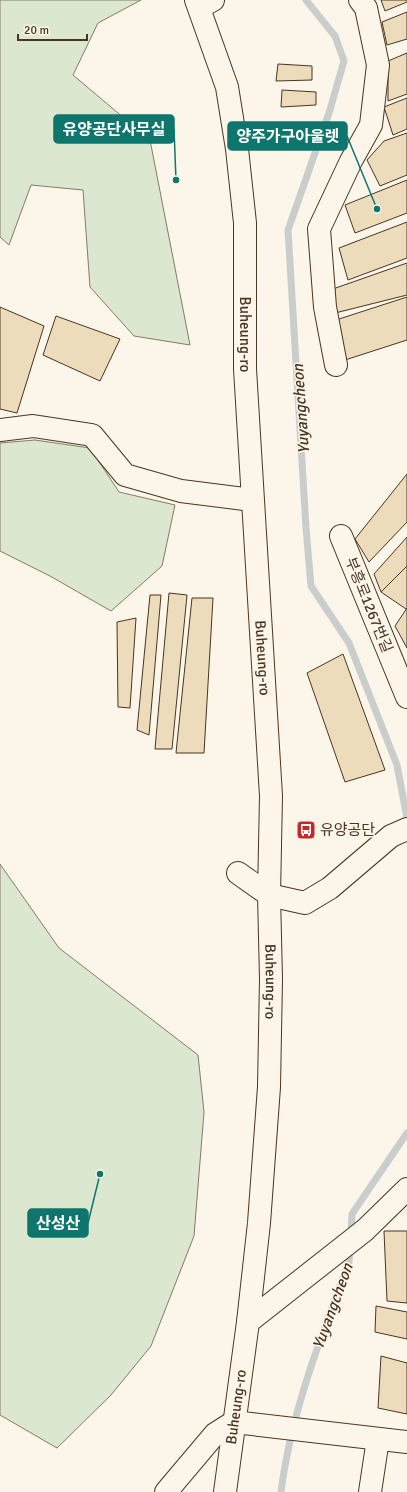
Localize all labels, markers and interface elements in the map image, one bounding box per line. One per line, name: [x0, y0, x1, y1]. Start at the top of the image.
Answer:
scale bar: [18, 16, 87, 42]
text: 20 m: [24, 23, 49, 38]
callout: 유양공단사무실: [54, 115, 174, 143]
text: 유양공단사무실: [62, 120, 166, 140]
callout: 양주가구아울렛: [228, 122, 347, 150]
text: 양주가구아울렛: [236, 127, 340, 147]
street label: Buheung-ro: [236, 297, 254, 372]
water label: Yuyangcheon: [288, 362, 314, 455]
street label: 부흥로1267번길: [342, 555, 396, 655]
street label: Buheung-ro: [251, 620, 274, 696]
bus stop icon: 유양공단: [295, 819, 317, 841]
place label: 유양공단: [320, 821, 375, 839]
street label: Buheung-ro: [261, 944, 280, 1020]
callout: 산성산: [28, 1209, 88, 1237]
text: 산성산: [36, 1214, 80, 1234]
water label: Yuyangcheon: [308, 1259, 358, 1352]
street label: Buheung-ro: [222, 1368, 250, 1446]

